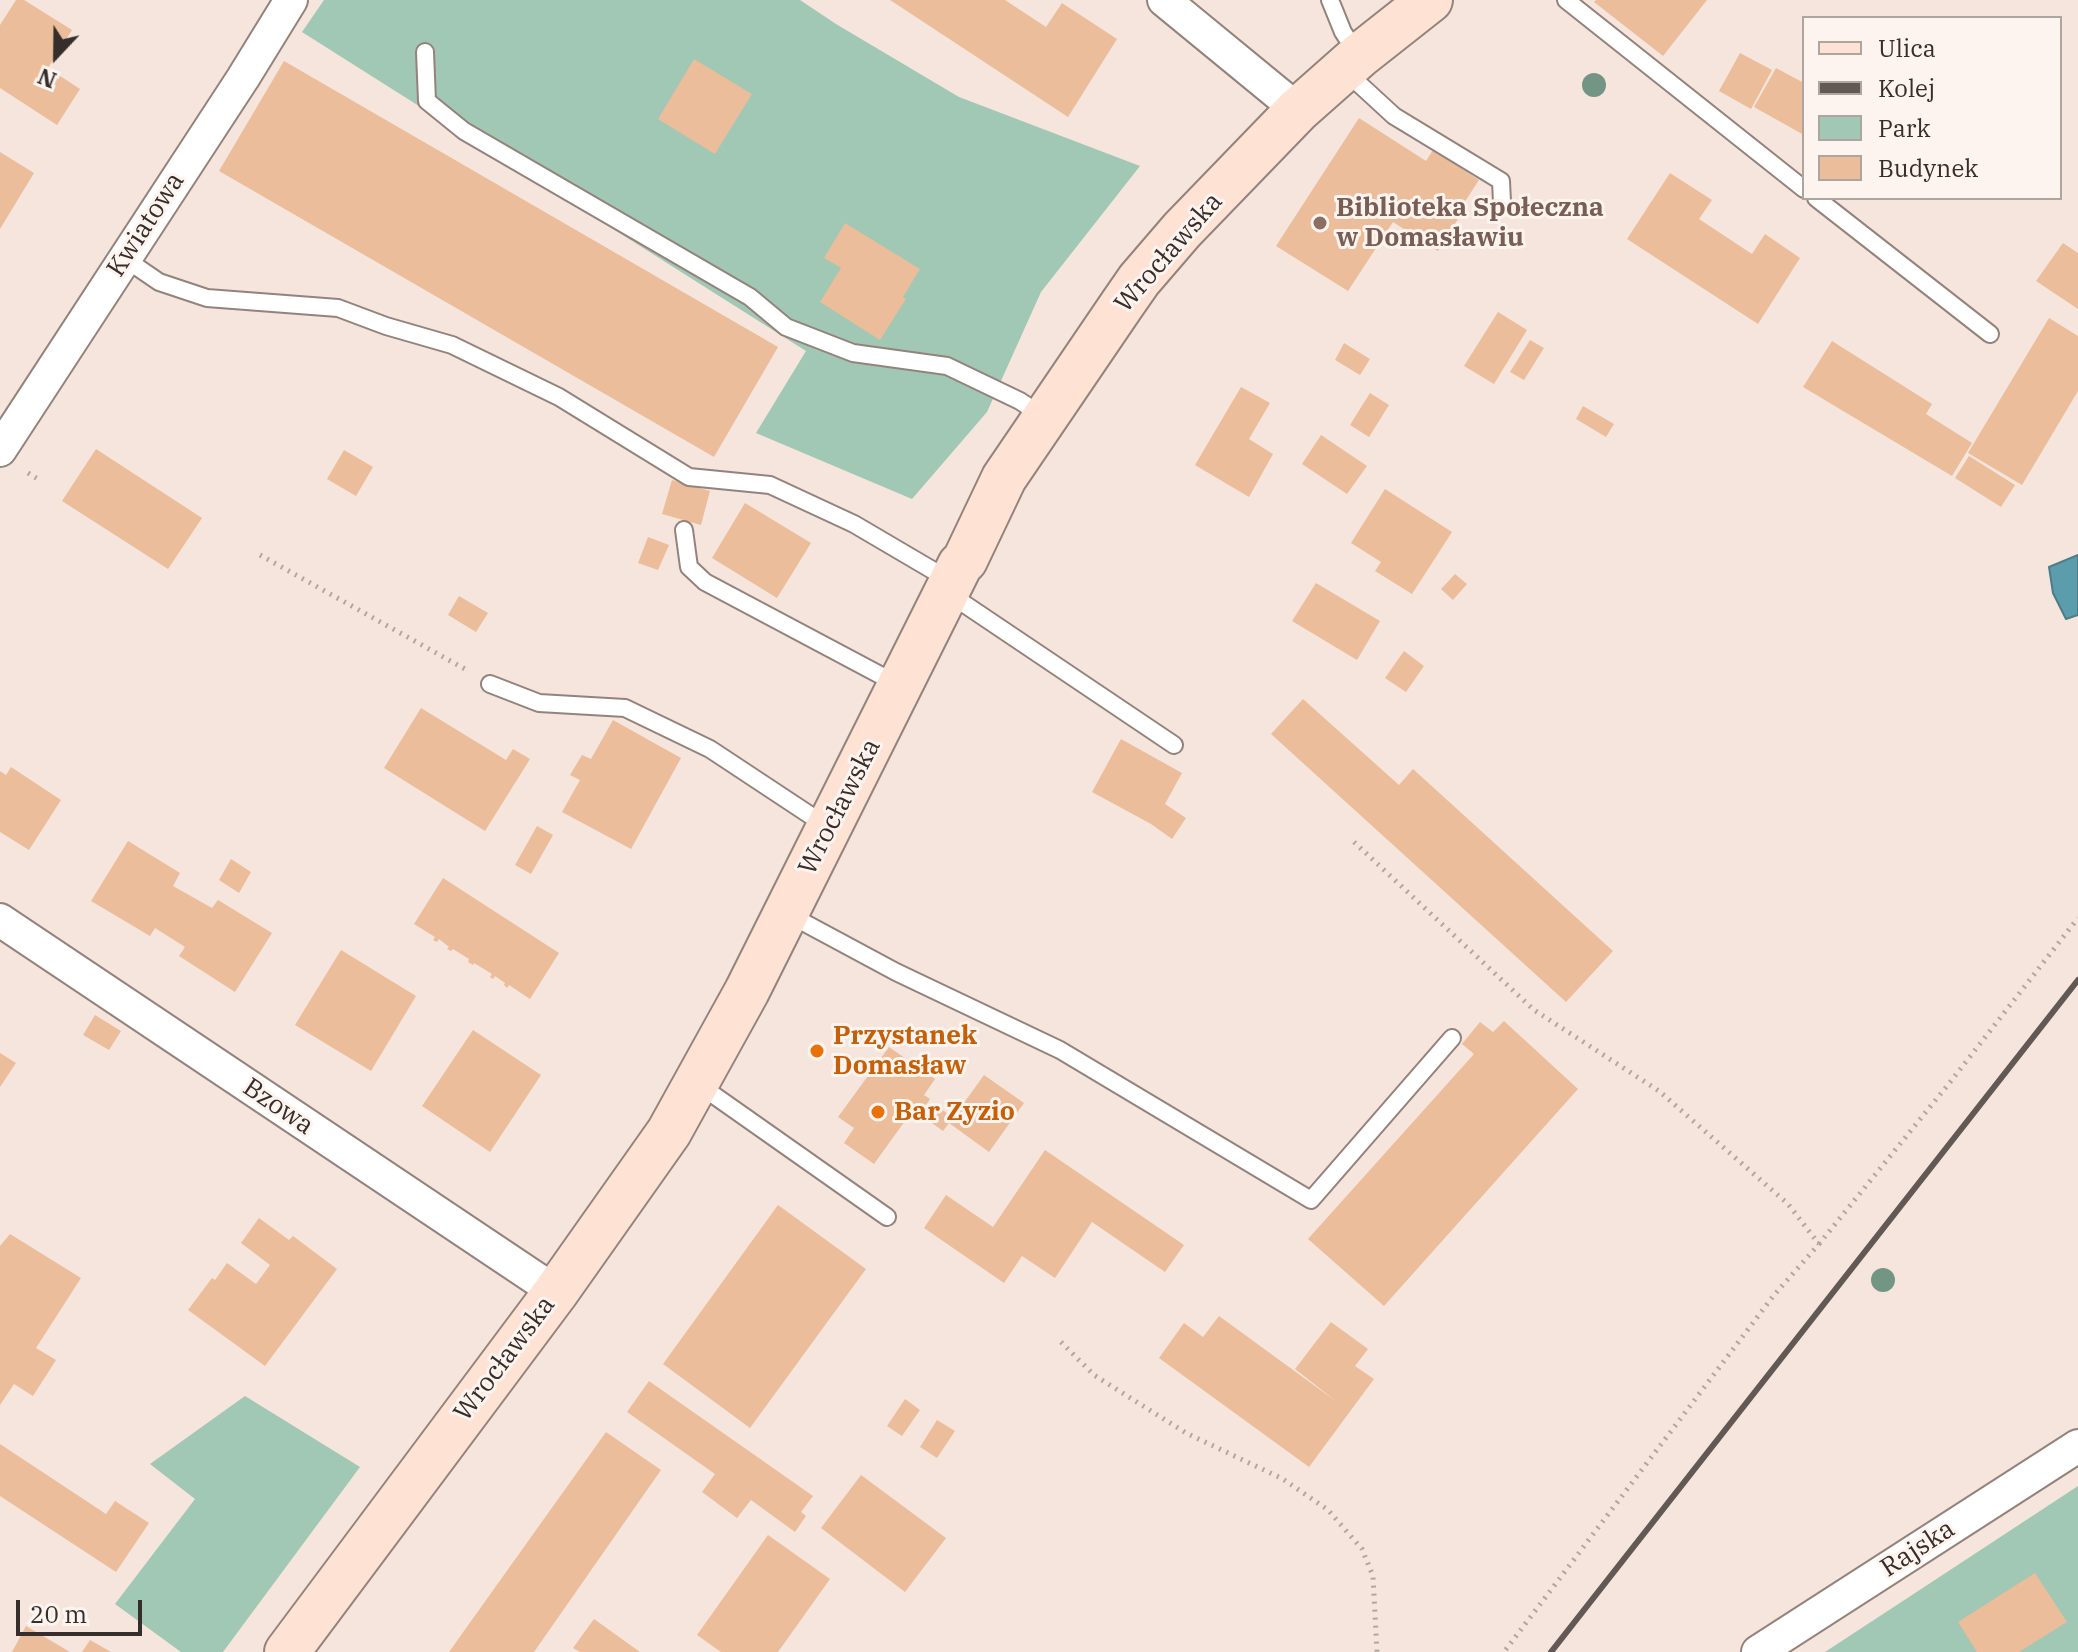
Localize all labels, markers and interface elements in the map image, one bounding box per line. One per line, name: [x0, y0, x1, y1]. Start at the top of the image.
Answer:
north arrow: [16, 16, 96, 96]
legend: [1802, 16, 2062, 200]
text: Ulica: [1878, 32, 1936, 64]
text: N: [33, 62, 60, 95]
text: Kolej: [1878, 72, 1935, 104]
text: Park: [1878, 112, 1930, 144]
text: Budynek: [1878, 152, 1978, 184]
street label: Kwiatowa: [101, 167, 191, 283]
street label: Wrocławska: [1109, 187, 1229, 319]
place label: Biblioteka Społeczna w Domasławiu: [1336, 192, 1604, 254]
marker: Biblioteka Społeczna w Domasławiu: [1311, 214, 1329, 232]
street label: Wrocławska: [792, 734, 888, 880]
place label: Przystanek Domasław: [833, 1020, 977, 1082]
marker: Przystanek Domasław: [808, 1042, 826, 1060]
street label: Bzowa: [237, 1072, 319, 1142]
place label: Bar Zyzio: [894, 1096, 1015, 1128]
marker: Bar Zyzio: [869, 1103, 887, 1121]
street label: Wrocławska: [448, 1290, 562, 1428]
street label: Rajska: [1875, 1514, 1961, 1584]
scale bar: [20, 1584, 146, 1634]
text: 20 m: [30, 1598, 87, 1630]

